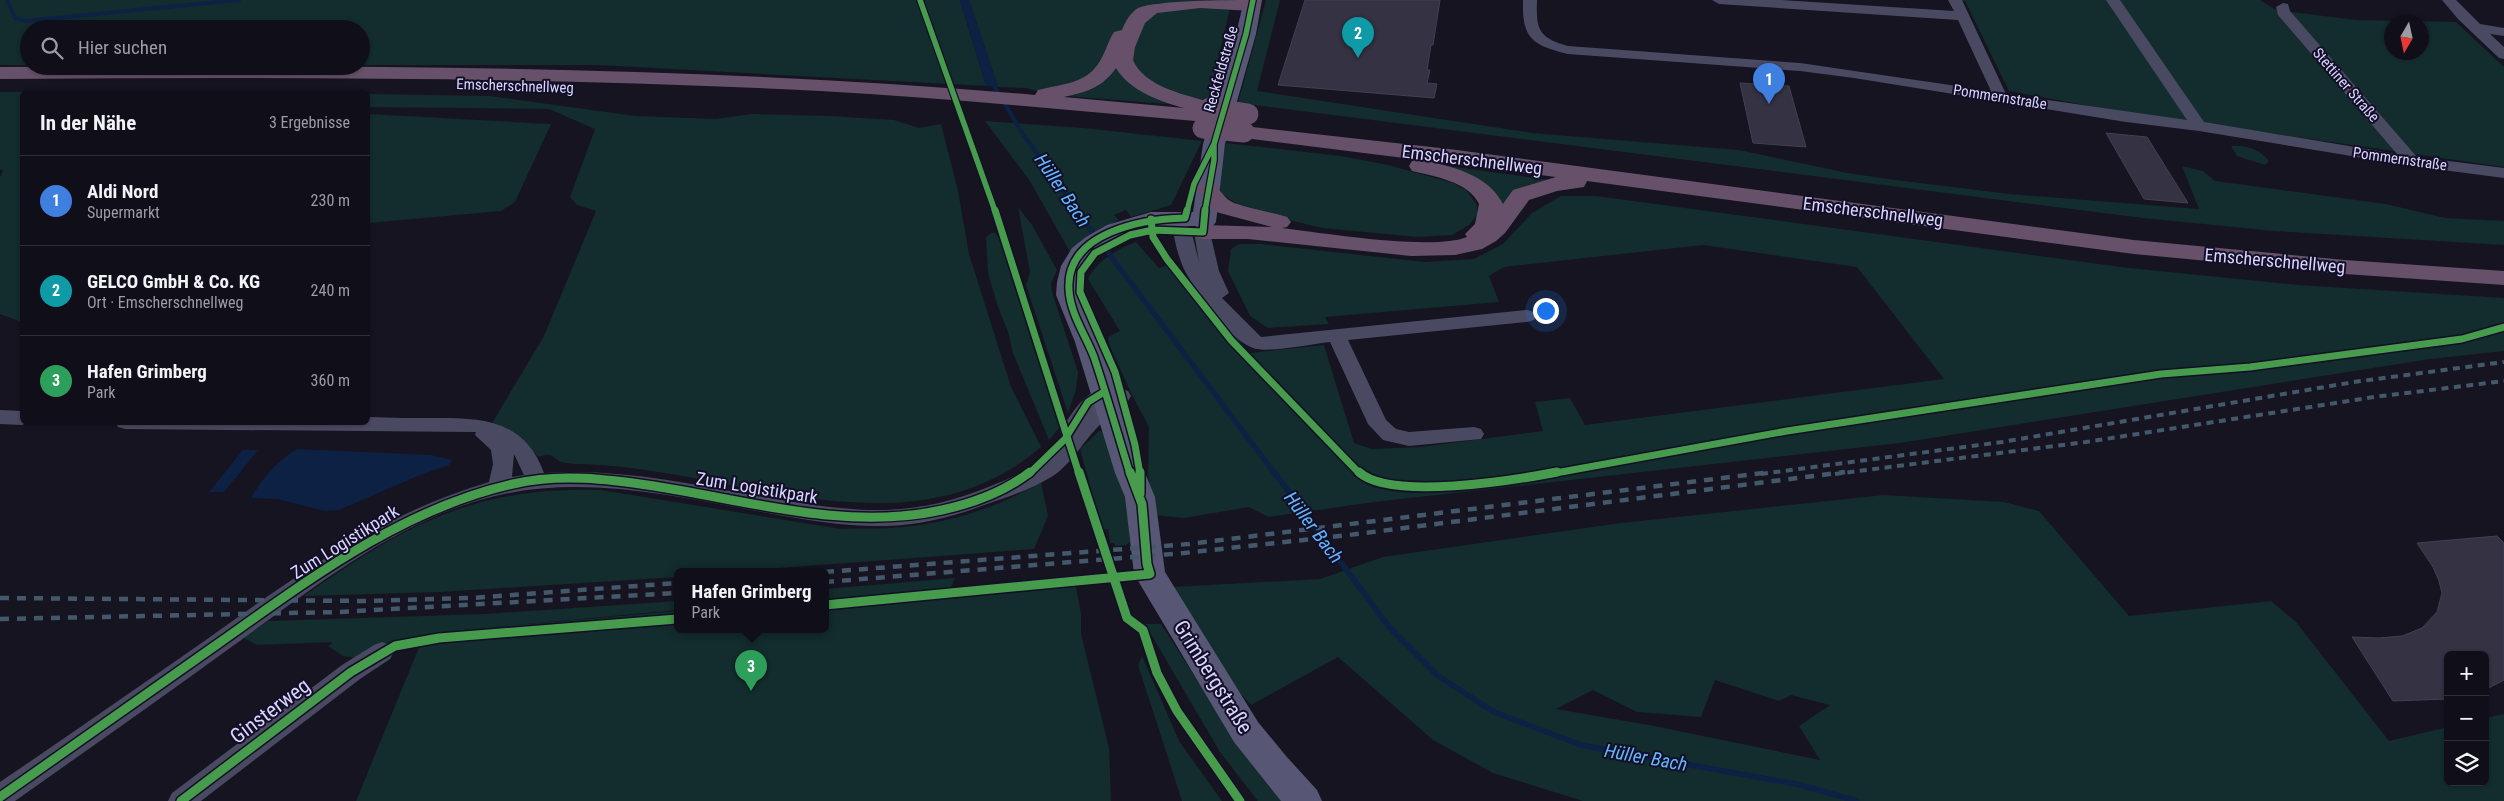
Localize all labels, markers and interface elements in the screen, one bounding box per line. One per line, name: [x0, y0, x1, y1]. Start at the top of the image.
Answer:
north arrow: [2384, 15, 2429, 60]
pin: 2: [1342, 17, 1374, 58]
search box: [20, 20, 370, 75]
street label: Reckfeldstraße: [1200, 24, 1242, 114]
icon: search: [38, 34, 66, 62]
text: Hier suchen: [78, 36, 167, 59]
street label: Stettiner Straße: [2309, 44, 2383, 126]
pin: 1: [1753, 63, 1785, 104]
street label: Emscherschnellweg: [456, 75, 574, 97]
street label: Pommernstraße: [1952, 81, 2048, 113]
text: In der Nähe: [40, 111, 136, 135]
text: 3 Ergebnisse: [269, 113, 350, 132]
street label: Emscherschnellweg: [1401, 140, 1543, 179]
street label: Pommernstraße: [2352, 143, 2448, 175]
water label: Hüller Bach: [1030, 149, 1096, 231]
text: Aldi Nord: [87, 180, 158, 203]
text: 1: [52, 191, 60, 210]
text: 230 m: [311, 191, 350, 210]
street label: Emscherschnellweg: [1802, 192, 1944, 231]
text: Supermarkt: [87, 203, 160, 222]
street label: Emscherschnellweg: [2204, 244, 2346, 277]
text: GELCO GmbH & Co. KG: [87, 270, 260, 293]
text: 2: [52, 281, 60, 300]
text: 240 m: [311, 281, 350, 300]
text: Ort · Emscherschnellweg: [87, 293, 243, 312]
your location: [1533, 298, 1559, 324]
text: Hafen Grimberg: [87, 360, 207, 383]
text: 3: [52, 371, 60, 390]
text: 360 m: [311, 371, 350, 390]
text: Park: [87, 383, 116, 402]
street label: Zum Logistikpark: [695, 468, 820, 508]
water label: Hüller Bach: [1279, 487, 1348, 568]
street label: Zum Logistikpark: [287, 500, 403, 583]
popup: [674, 568, 829, 633]
text: Hafen Grimberg: [692, 580, 811, 603]
text: Park: [692, 603, 720, 622]
street label: Grimbergstraße: [1169, 616, 1257, 738]
pin: 3: [735, 650, 767, 691]
map controls: [2444, 651, 2489, 786]
button: +: [2444, 651, 2489, 696]
street label: Ginsterweg: [225, 673, 315, 749]
button: −: [2444, 696, 2489, 741]
water label: Hüller Bach: [1603, 739, 1689, 776]
button: layers: [2444, 741, 2489, 786]

